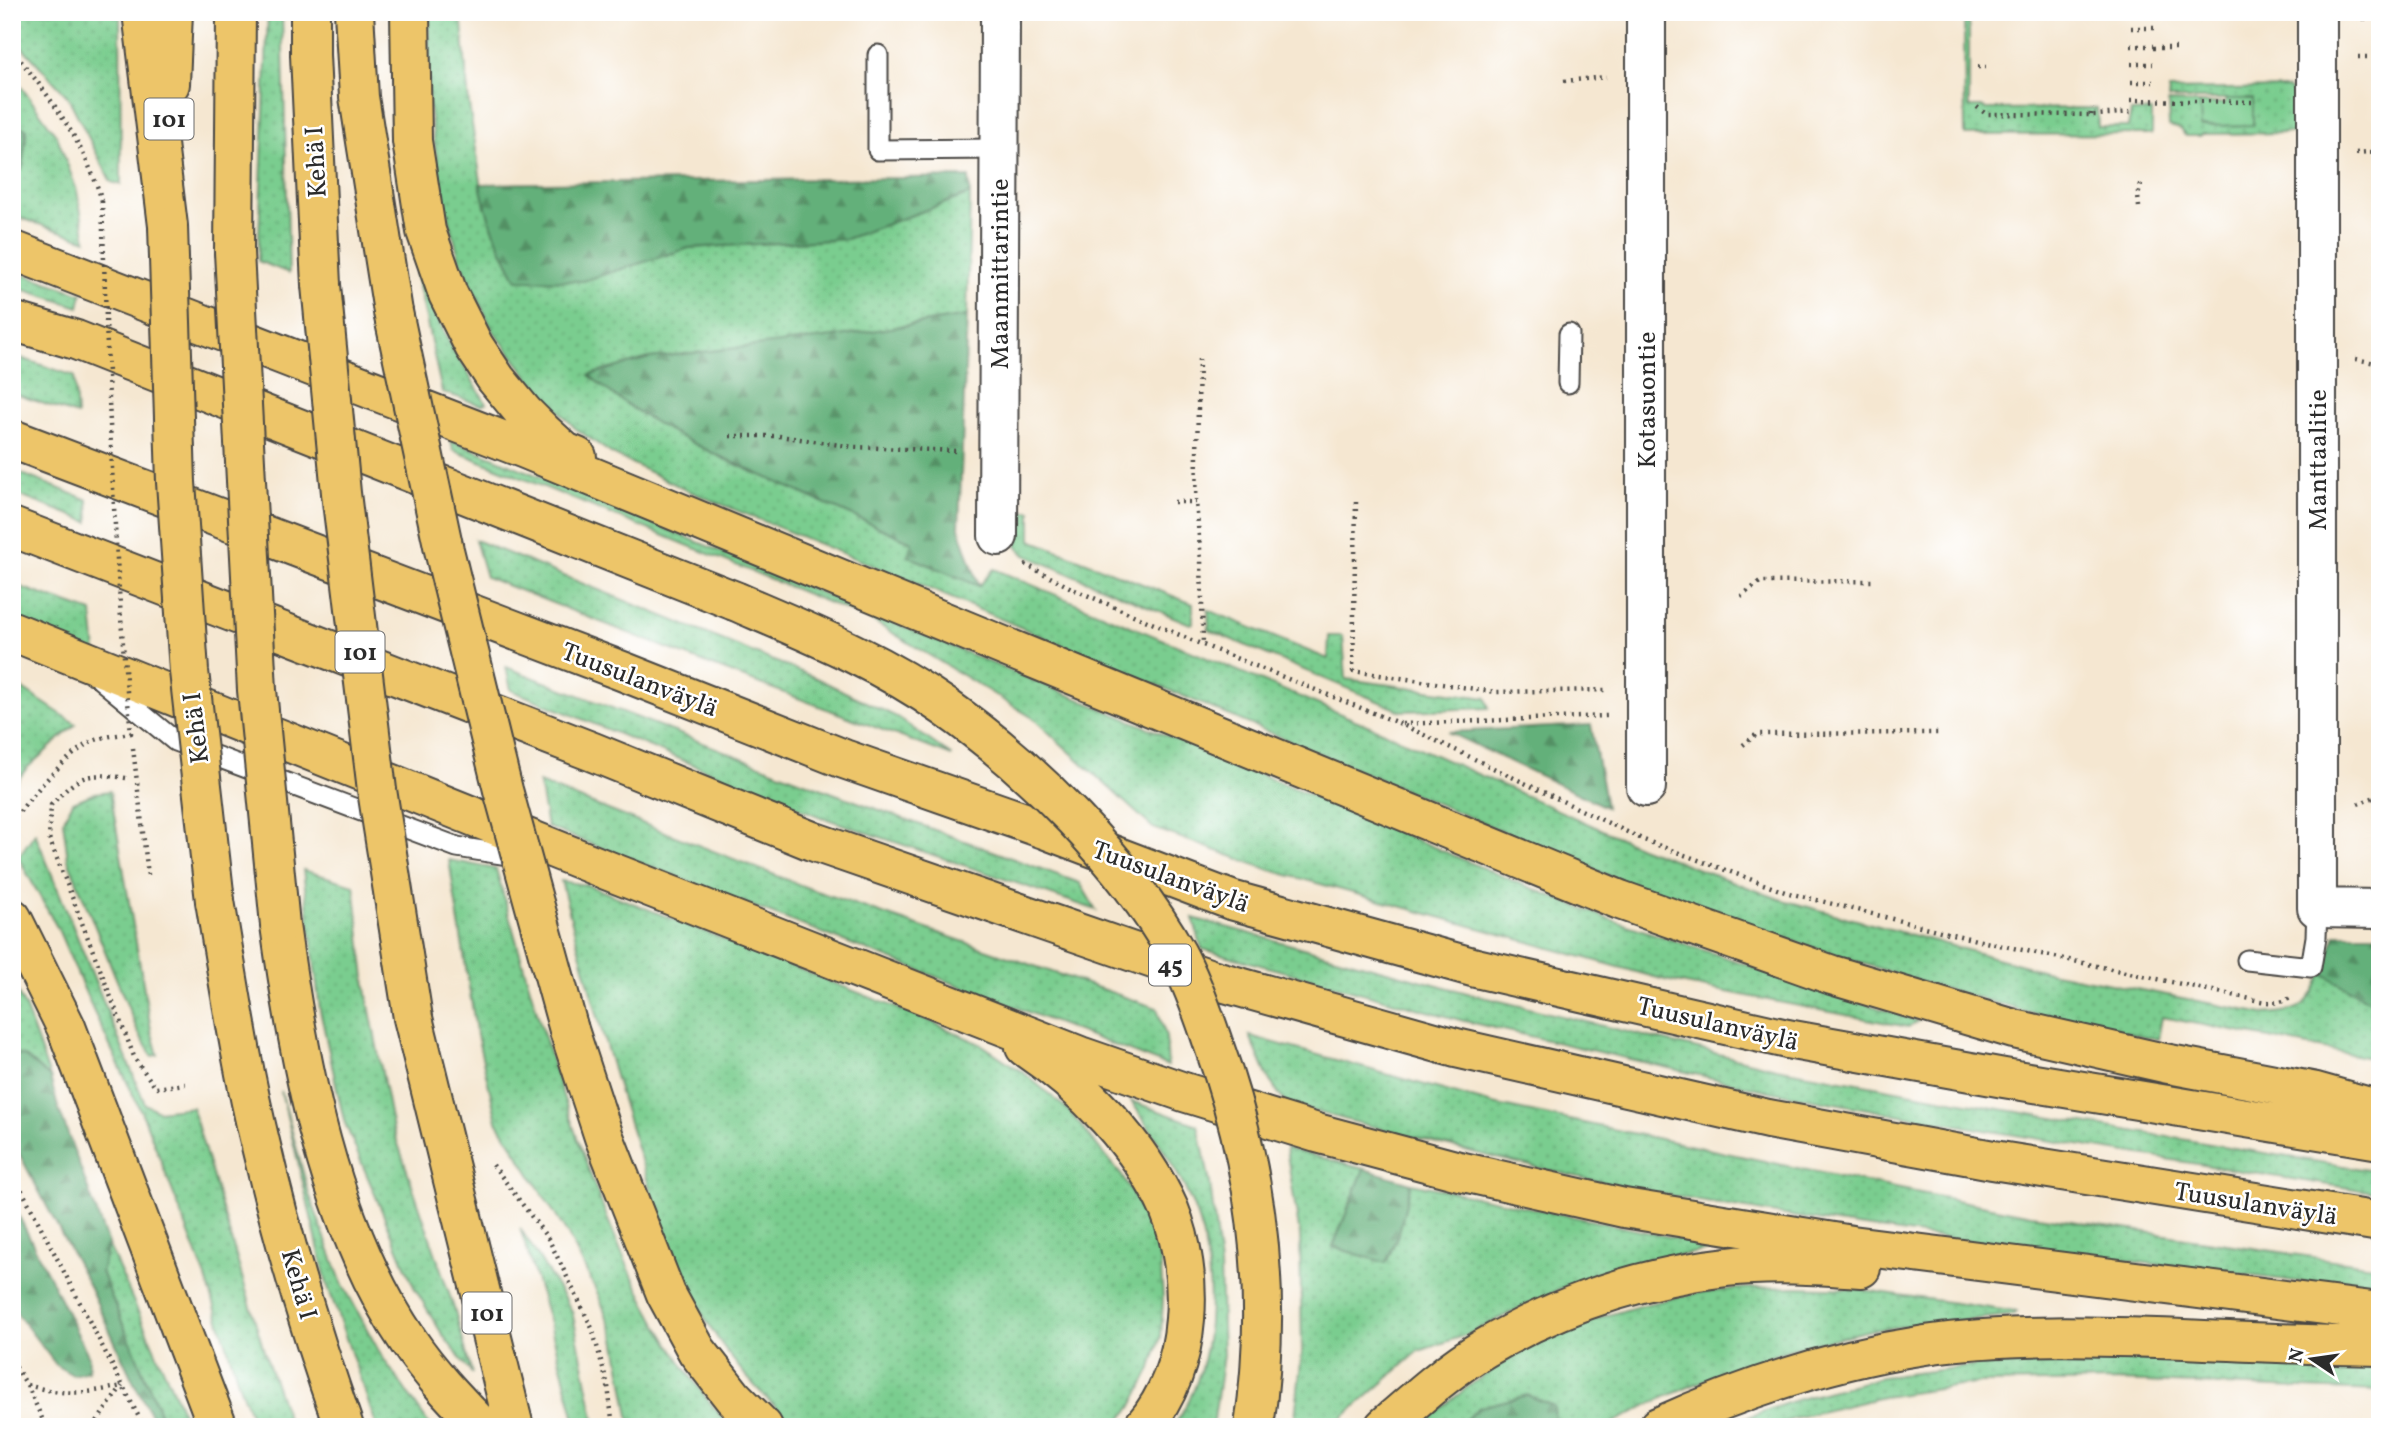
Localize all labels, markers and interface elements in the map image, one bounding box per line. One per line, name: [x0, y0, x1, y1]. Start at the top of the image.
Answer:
road number: 101: [144, 98, 194, 140]
street label: Kehä I: [297, 125, 337, 199]
street label: Maanmittarintie: [983, 179, 1019, 369]
street label: Kotasuontie: [1630, 332, 1666, 468]
street label: Manttaalitie: [2301, 389, 2337, 531]
road number: 101: [336, 632, 384, 672]
street label: Tuusulanväylä: [556, 635, 723, 727]
street label: Kehä I: [175, 690, 219, 766]
street label: Tuusulanväylä: [1087, 833, 1254, 923]
road number: 45: [1149, 945, 1191, 986]
street label: Tuusulanväylä: [1633, 989, 1802, 1061]
street label: Tuusulanväylä: [2171, 1174, 2340, 1236]
street label: Kehä I: [271, 1245, 325, 1324]
road number: 101: [462, 1293, 512, 1334]
north arrow: [2276, 1324, 2346, 1394]
text: N: [2283, 1346, 2312, 1365]

